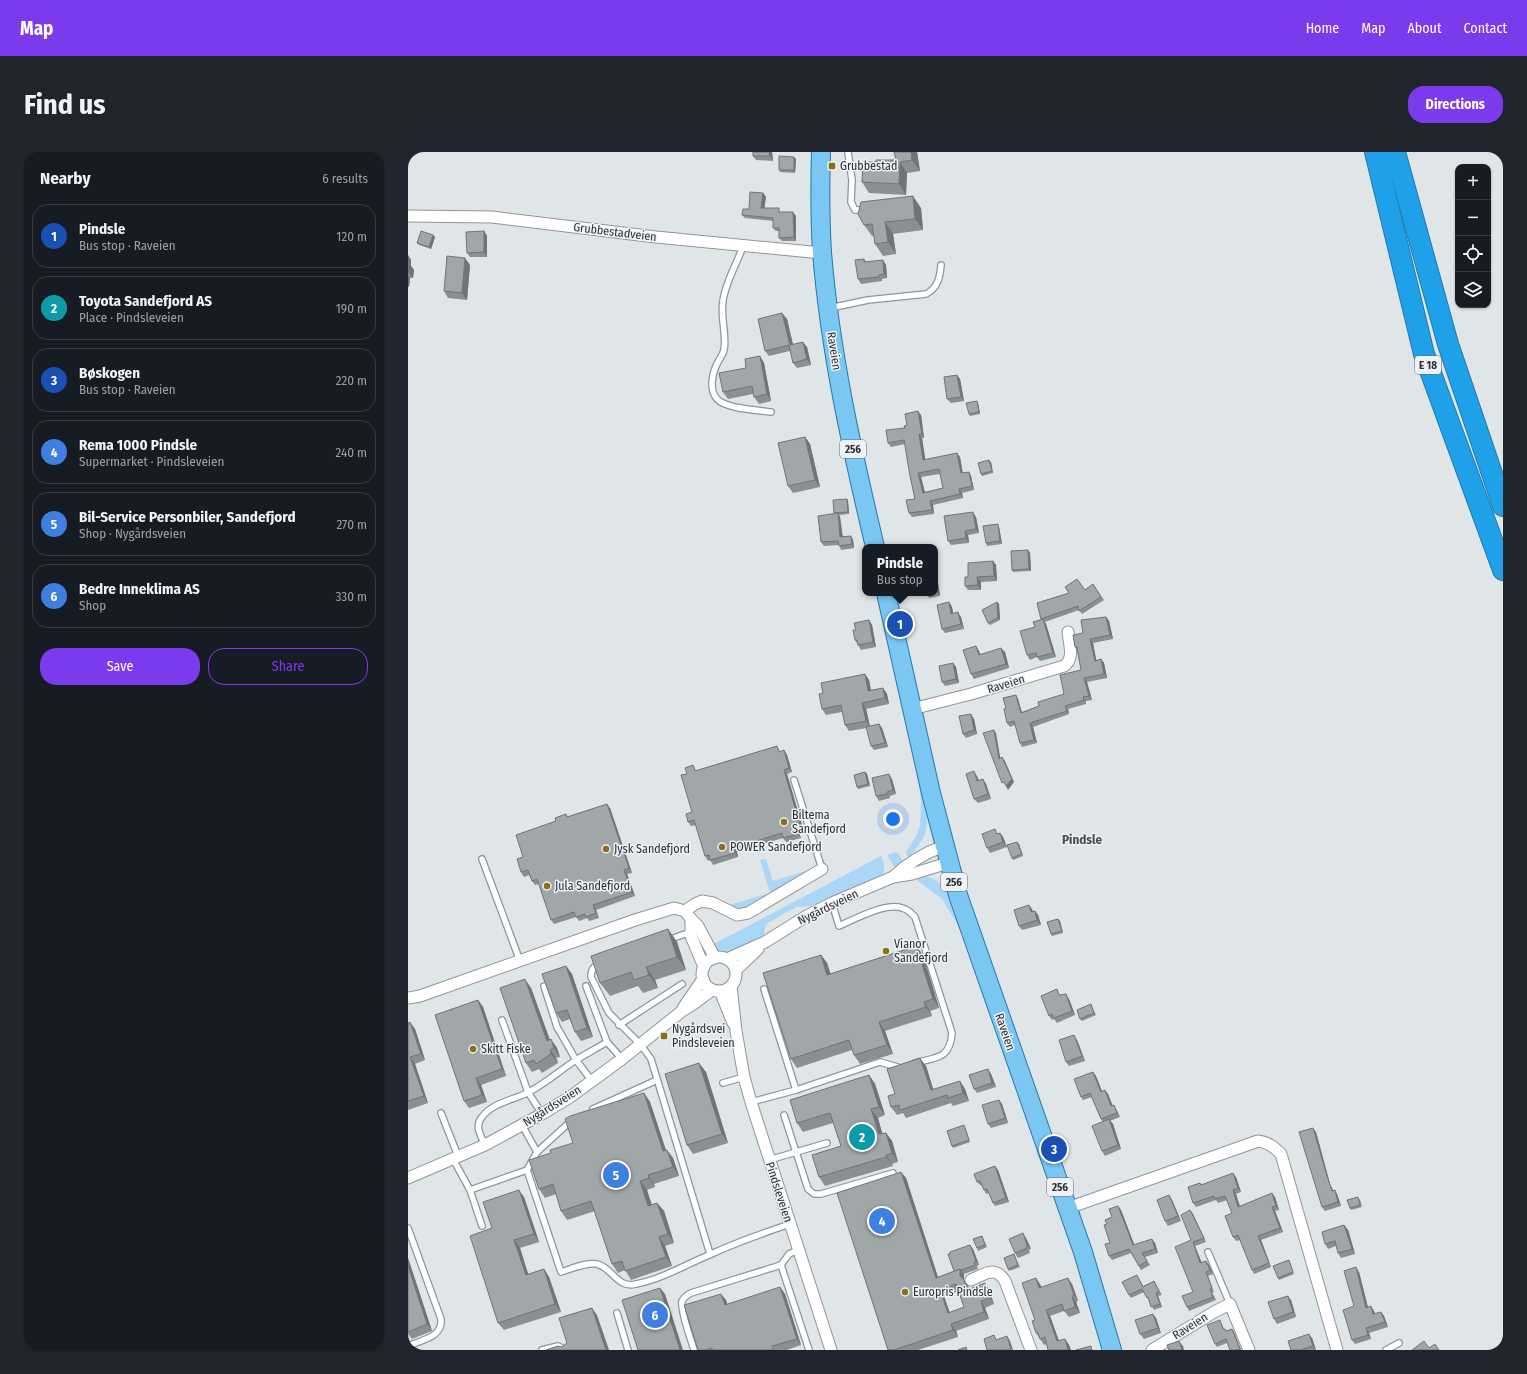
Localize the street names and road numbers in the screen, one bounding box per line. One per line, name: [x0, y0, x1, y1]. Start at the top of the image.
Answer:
street label: Grubbestadveien: [573, 220, 657, 244]
street label: Raveien: [824, 331, 844, 371]
road number: E 18: [1415, 356, 1441, 374]
road number: 256: [840, 440, 866, 458]
street label: Raveien: [985, 672, 1027, 696]
road number: 256: [941, 873, 967, 891]
street label: Nygårdsveien: [795, 886, 861, 928]
street label: Raveien: [992, 1011, 1018, 1053]
street label: Nygårdsveien: [520, 1083, 584, 1129]
street label: Pindsleveien: [763, 1160, 795, 1224]
road number: 256: [1047, 1178, 1073, 1196]
street label: Raveien: [1170, 1310, 1210, 1342]

